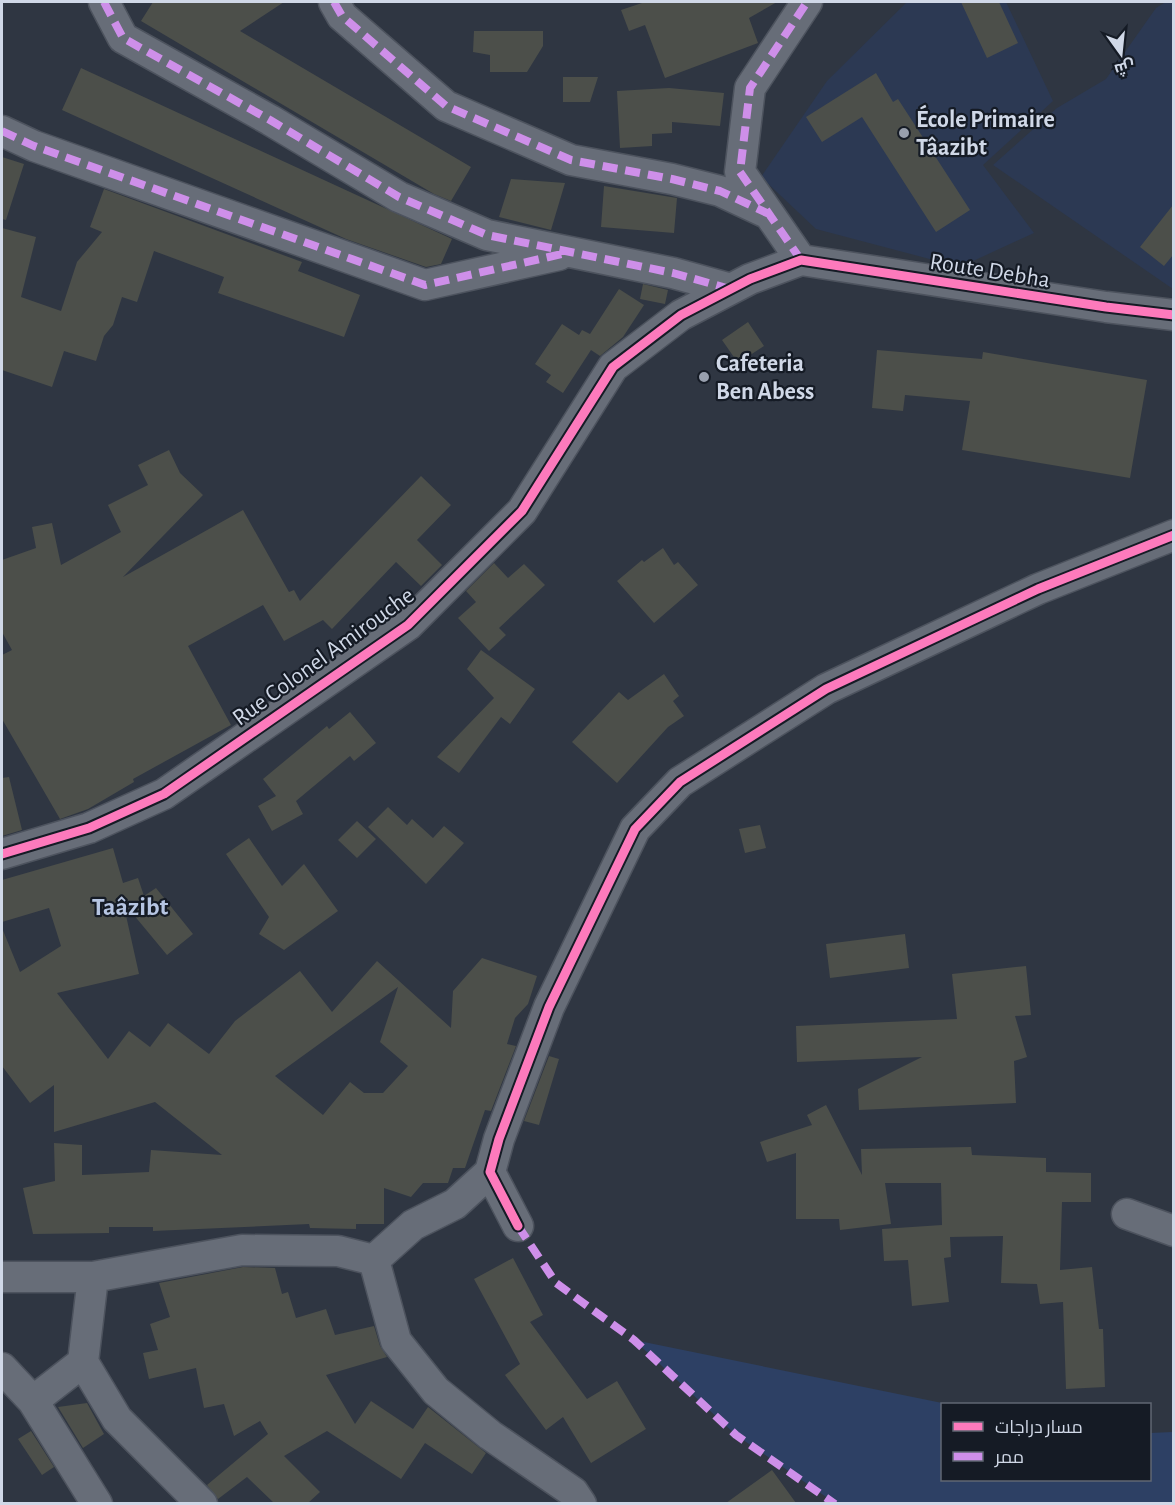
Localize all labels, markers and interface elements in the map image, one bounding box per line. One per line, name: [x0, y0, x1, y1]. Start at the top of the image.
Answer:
north arrow: [1091, 24, 1151, 84]
text: ش: [1112, 56, 1137, 79]
place label: École Primaire Tâazibt: [916, 104, 1055, 160]
marker: École Primaire Tâazibt: [897, 126, 911, 140]
street label: Route Debha: [928, 250, 1052, 292]
place label: Cafeteria Ben Abess: [716, 352, 814, 404]
marker: Cafeteria Ben Abess: [697, 370, 711, 384]
street label: Rue Colonel Amirouche: [228, 583, 419, 731]
district label: Taâzibt: [92, 894, 169, 920]
legend: [941, 1403, 1151, 1481]
text: مسار دراجات: [995, 1419, 1083, 1438]
text: ممر: [994, 1449, 1024, 1468]

